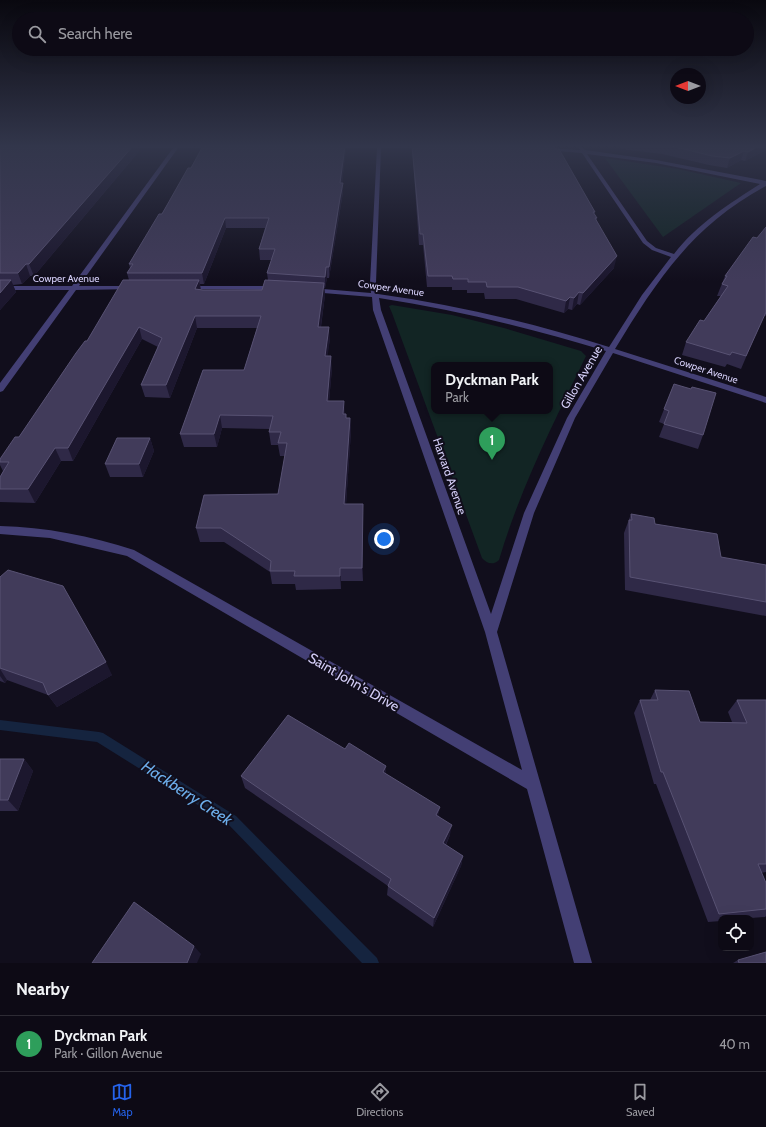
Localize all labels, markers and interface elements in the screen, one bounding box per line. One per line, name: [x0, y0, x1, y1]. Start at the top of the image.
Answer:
search box: [12, 12, 754, 56]
icon: search: [26, 23, 48, 45]
text: Search here: [58, 25, 133, 43]
north arrow: [670, 68, 706, 104]
street label: Cowper Avenue: [33, 272, 99, 285]
street label: Cowper Avenue: [357, 277, 425, 299]
street label: Gillon Avenue: [557, 343, 605, 411]
street label: Cowper Avenue: [672, 354, 740, 386]
popup: [431, 362, 553, 414]
text: Dyckman Park: [445, 371, 539, 389]
text: Park: [445, 389, 469, 405]
pin: 1: [479, 427, 505, 460]
street label: Harvard Avenue: [430, 435, 470, 517]
your location: [374, 529, 394, 549]
street label: Saint John's Drive: [305, 649, 403, 715]
water label: Hackberry Creek: [138, 757, 237, 830]
map controls: [718, 915, 754, 951]
button: locate: [718, 915, 754, 951]
text: Nearby: [16, 979, 69, 999]
text: Dyckman Park: [54, 1027, 147, 1045]
text: 1: [27, 1036, 31, 1052]
text: 40 m: [719, 1036, 750, 1052]
text: Park · Gillon Avenue: [54, 1045, 162, 1061]
tab: Map: [111, 1081, 133, 1119]
tab: Directions: [356, 1081, 403, 1119]
tab: Saved: [626, 1081, 655, 1119]

